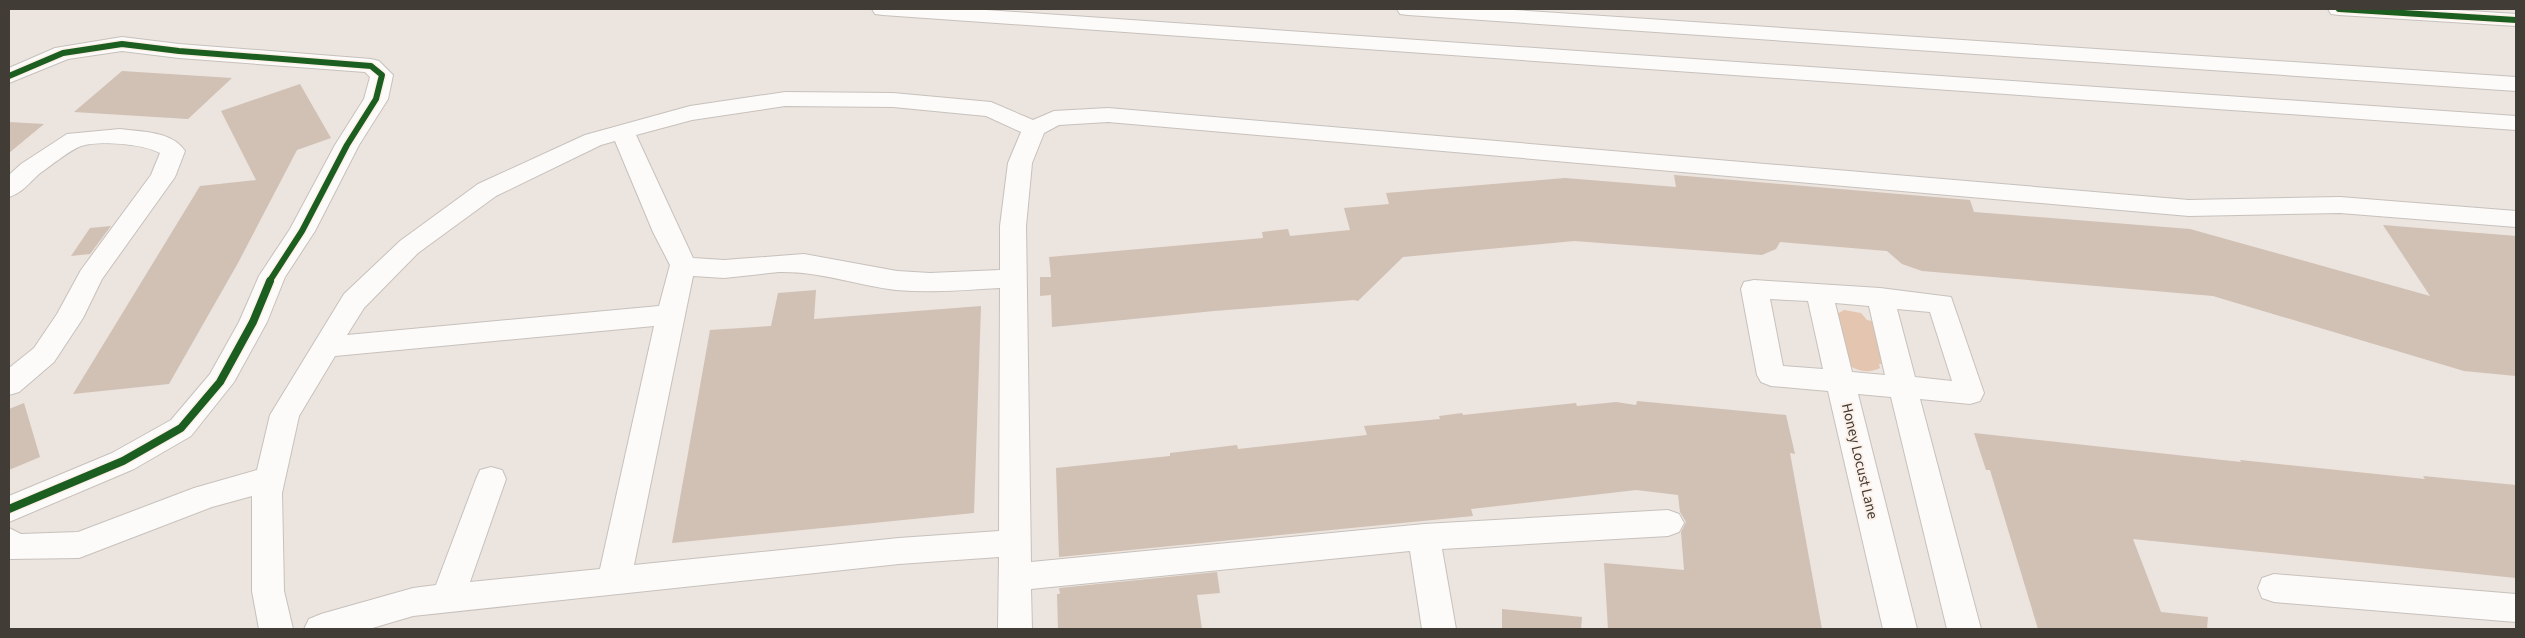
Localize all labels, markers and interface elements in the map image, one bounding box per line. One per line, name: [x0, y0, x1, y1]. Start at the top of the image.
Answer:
street label: Honey Locust Lane: [1836, 401, 1883, 521]

